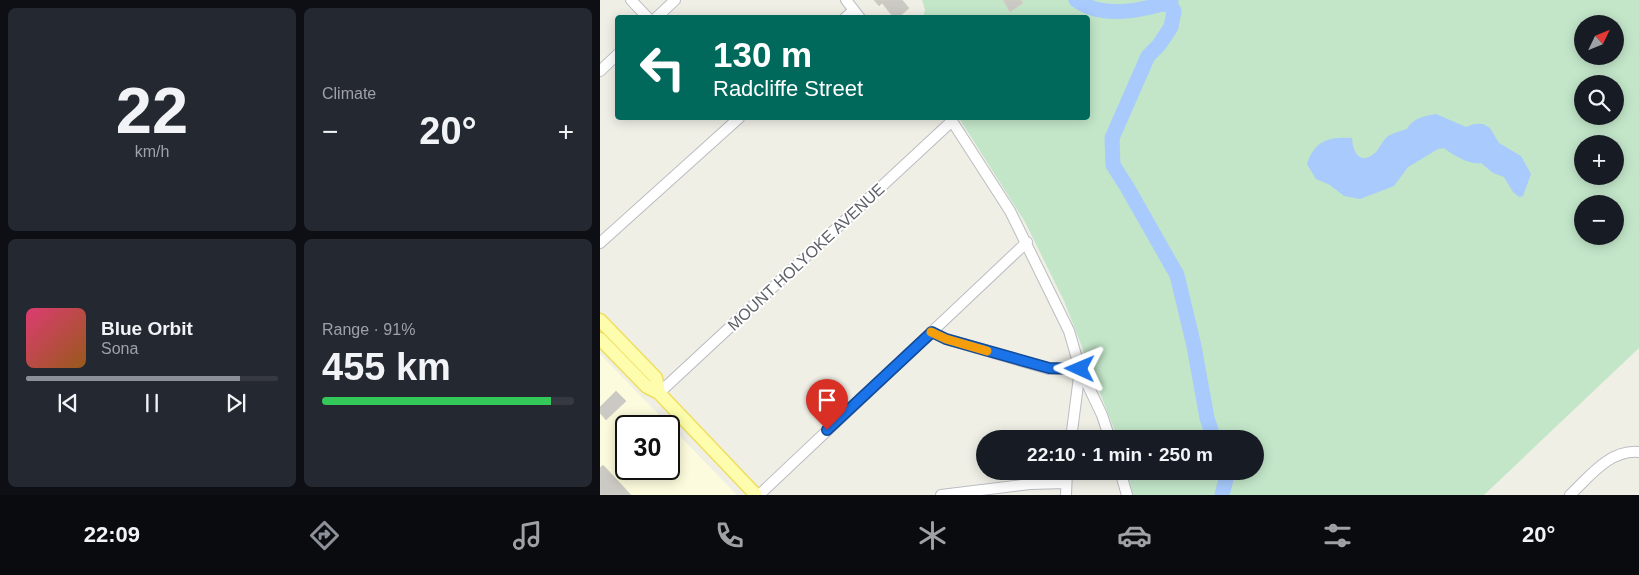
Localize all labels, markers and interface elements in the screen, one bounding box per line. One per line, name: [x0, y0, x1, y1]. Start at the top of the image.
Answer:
north arrow: [1574, 15, 1624, 65]
map controls: [1574, 15, 1624, 245]
icon: left: [630, 35, 695, 100]
text: 130 m: [713, 35, 812, 74]
text: 22: [116, 74, 188, 147]
button: search: [1574, 75, 1624, 125]
text: Radcliffe Street: [713, 76, 863, 101]
text: Climate: [322, 85, 376, 102]
text: 20°: [419, 110, 477, 152]
text: −: [322, 116, 338, 147]
text: +: [558, 116, 574, 147]
button: +: [1574, 135, 1624, 185]
text: km/h: [135, 143, 169, 160]
street label: MOUNT HOLYOKE AVENUE: [724, 180, 888, 334]
button: −: [1574, 195, 1624, 245]
text: Blue Orbit: [101, 318, 193, 339]
text: Range · 91%: [322, 321, 415, 338]
text: Sona: [101, 340, 138, 357]
position arrow: [1053, 342, 1105, 394]
text: 455 km: [322, 346, 451, 388]
pin: [806, 379, 848, 430]
icon: arrive: [813, 386, 841, 414]
icon: previous: [54, 389, 82, 417]
icon: pause: [138, 389, 166, 417]
icon: next: [222, 389, 250, 417]
speed limit sign: 30: [615, 415, 680, 480]
text: 22:10 · 1 min · 250 m: [1027, 444, 1213, 465]
icon: directions: [307, 518, 342, 553]
icon: music: [510, 518, 545, 553]
icon: phone: [712, 518, 747, 553]
icon: climate: [915, 518, 950, 553]
icon: car: [1117, 518, 1152, 553]
icon: filters: [1320, 518, 1355, 553]
text: 22:09: [84, 522, 140, 547]
text: 20°: [1522, 522, 1555, 547]

